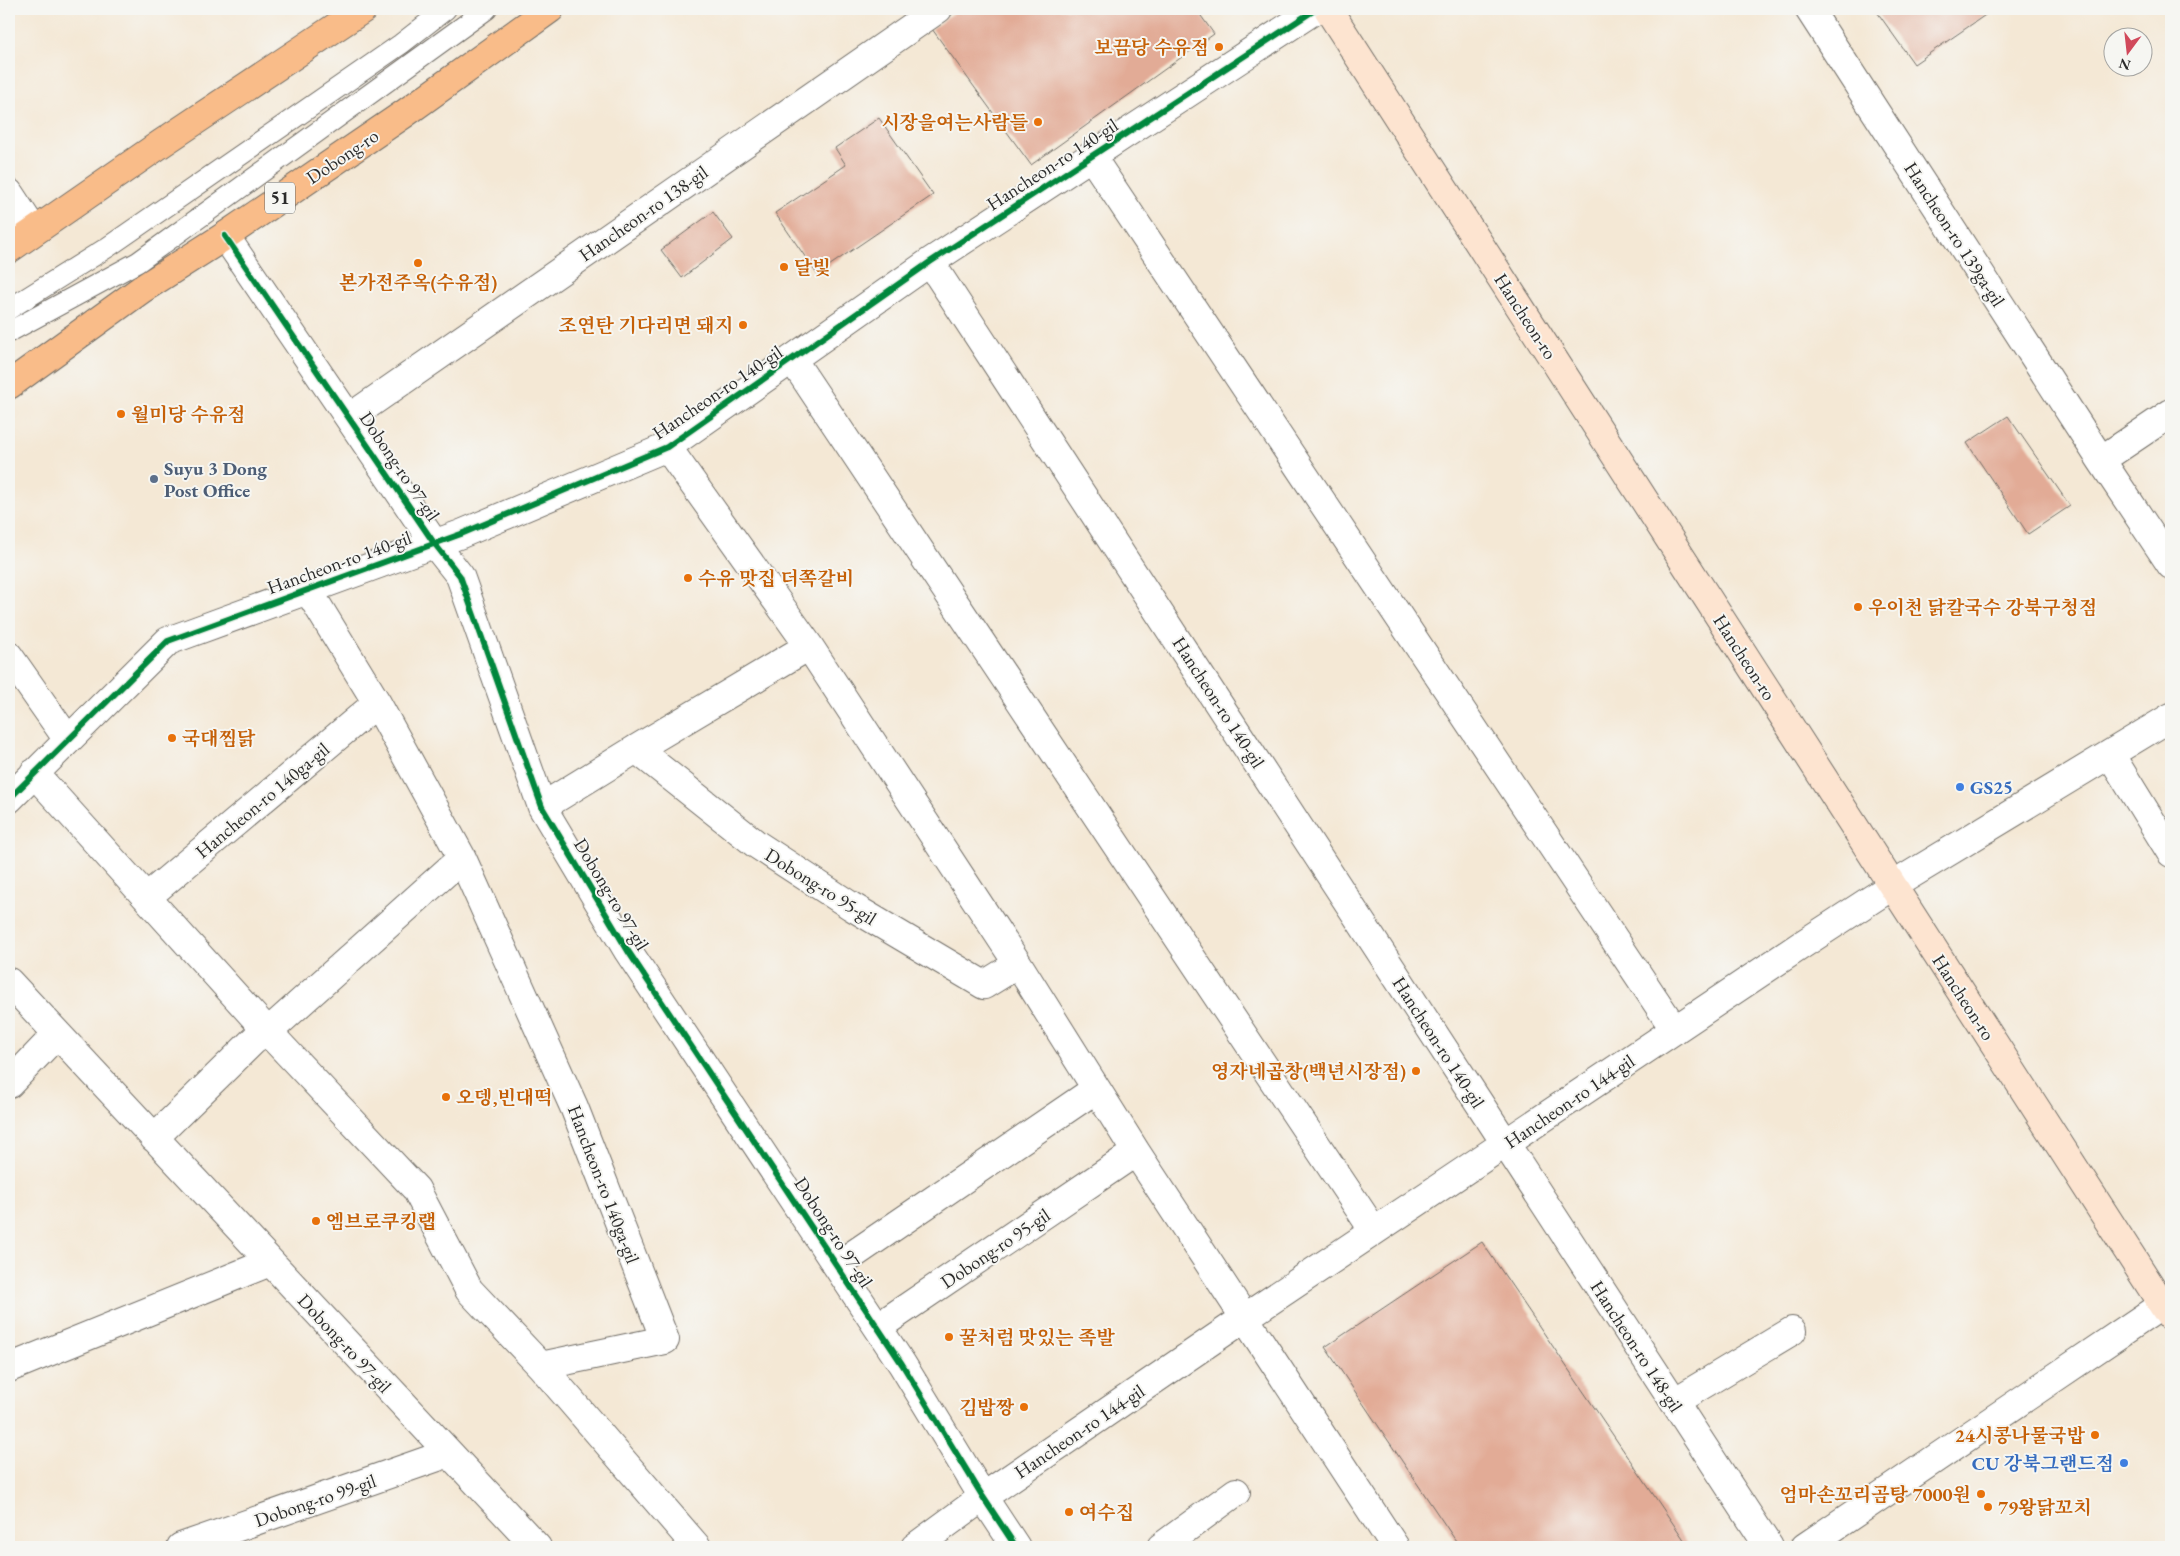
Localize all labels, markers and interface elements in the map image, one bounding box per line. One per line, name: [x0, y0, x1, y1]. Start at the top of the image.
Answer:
north arrow: [2102, 28, 2152, 78]
place label: 보끔당 수유점: [1094, 35, 1209, 60]
marker: 보끔당 수유점: [1213, 41, 1225, 53]
text: N: [2116, 54, 2132, 75]
place label: 시장을여는사람들: [881, 110, 1029, 135]
street label: Hancheon-ro 140-gil: [982, 112, 1123, 216]
marker: 시장을여는사람들: [1032, 116, 1044, 128]
street label: Dobong-ro: [301, 123, 383, 190]
street label: Hancheon-ro 139ga-gil: [1898, 157, 2011, 312]
street label: Hancheon-ro 138-gil: [574, 159, 713, 267]
road number: 51: [265, 182, 295, 214]
place label: 달빛: [794, 255, 831, 280]
marker: 본가전주옥(수유점): [412, 257, 424, 269]
marker: 달빛: [778, 261, 790, 273]
street label: Hancheon-ro: [1488, 268, 1563, 364]
place label: 본가전주옥(수유점): [339, 270, 497, 295]
place label: 조연탄 기다리면 돼지: [559, 313, 733, 338]
marker: 조연탄 기다리면 돼지: [737, 319, 749, 331]
street label: Hancheon-ro 140-gil: [647, 339, 788, 445]
place label: 월미당 수유점: [131, 402, 246, 427]
street label: Dobong-ro 97-gil: [354, 407, 446, 526]
marker: 월미당 수유점: [115, 408, 127, 420]
place label: Suyu 3 Dong Post Office: [164, 456, 267, 503]
marker: Suyu 3 Dong Post Office: [148, 473, 160, 485]
street label: Hancheon-ro 140-gil: [263, 525, 415, 600]
place label: 수유 맛집 더쪽갈비: [698, 566, 854, 591]
marker: 수유 맛집 더쪽갈비: [682, 572, 694, 584]
place label: 우이천 닭칼국수 강북구청점: [1868, 595, 2097, 620]
marker: 우이천 닭칼국수 강북구청점: [1852, 601, 1864, 613]
street label: Hancheon-ro: [1707, 609, 1782, 705]
street label: Hancheon-ro 140-gil: [1167, 632, 1271, 773]
place label: 국대찜닭: [182, 726, 256, 751]
marker: 국대찜닭: [166, 732, 178, 744]
street label: Hancheon-ro 140ga-gil: [190, 737, 335, 864]
place label: GS25: [1970, 775, 2013, 800]
marker: GS25: [1954, 781, 1966, 793]
street label: Dobong-ro 97-gil: [568, 833, 655, 955]
street label: Dobong-ro 95-gil: [760, 842, 882, 931]
street label: Hancheon-ro: [1926, 949, 2001, 1045]
street label: Hancheon-ro 140-gil: [1387, 972, 1491, 1113]
street label: Hancheon-ro 144-gil: [1499, 1048, 1640, 1154]
place label: 영자네곱창(백년시장점): [1211, 1059, 1406, 1084]
marker: 영자네곱창(백년시장점): [1410, 1065, 1422, 1077]
place label: 오뎅,빈대떡: [456, 1085, 552, 1110]
marker: 오뎅,빈대떡: [440, 1091, 452, 1103]
street label: Hancheon-ro 140ga-gil: [562, 1101, 645, 1267]
street label: Dobong-ro 97-gil: [789, 1172, 879, 1293]
street label: Dobong-ro 95-gil: [936, 1202, 1055, 1294]
place label: 엠브로쿠킹랩: [326, 1209, 436, 1234]
marker: 엠브로쿠킹랩: [310, 1215, 322, 1227]
street label: Hancheon-ro 148-gil: [1585, 1276, 1689, 1417]
street label: Dobong-ro 97-gil: [292, 1288, 397, 1399]
place label: 꿀처럼 맛있는 족발: [959, 1325, 1115, 1350]
marker: 꿀처럼 맛있는 족발: [943, 1331, 955, 1343]
street label: Hancheon-ro 144-gil: [1009, 1378, 1150, 1484]
place label: 김밥짱: [959, 1395, 1015, 1420]
marker: 김밥짱: [1018, 1401, 1030, 1413]
place label: 24시콩나물국밥: [1955, 1423, 2086, 1448]
marker: 24시콩나물국밥: [2089, 1429, 2101, 1441]
place label: CU 강북그랜드점: [1972, 1451, 2114, 1476]
marker: CU 강북그랜드점: [2118, 1457, 2130, 1469]
street label: Dobong-ro 99-gil: [251, 1468, 380, 1533]
place label: 엄마손꼬리곰탕 7000원: [1779, 1482, 1971, 1507]
marker: 엄마손꼬리곰탕 7000원: [1975, 1488, 1987, 1500]
place label: 79왕닭꼬치: [1998, 1495, 2092, 1520]
place label: 여수집: [1079, 1500, 1134, 1525]
marker: 79왕닭꼬치: [1982, 1501, 1994, 1513]
marker: 여수집: [1063, 1506, 1075, 1518]

